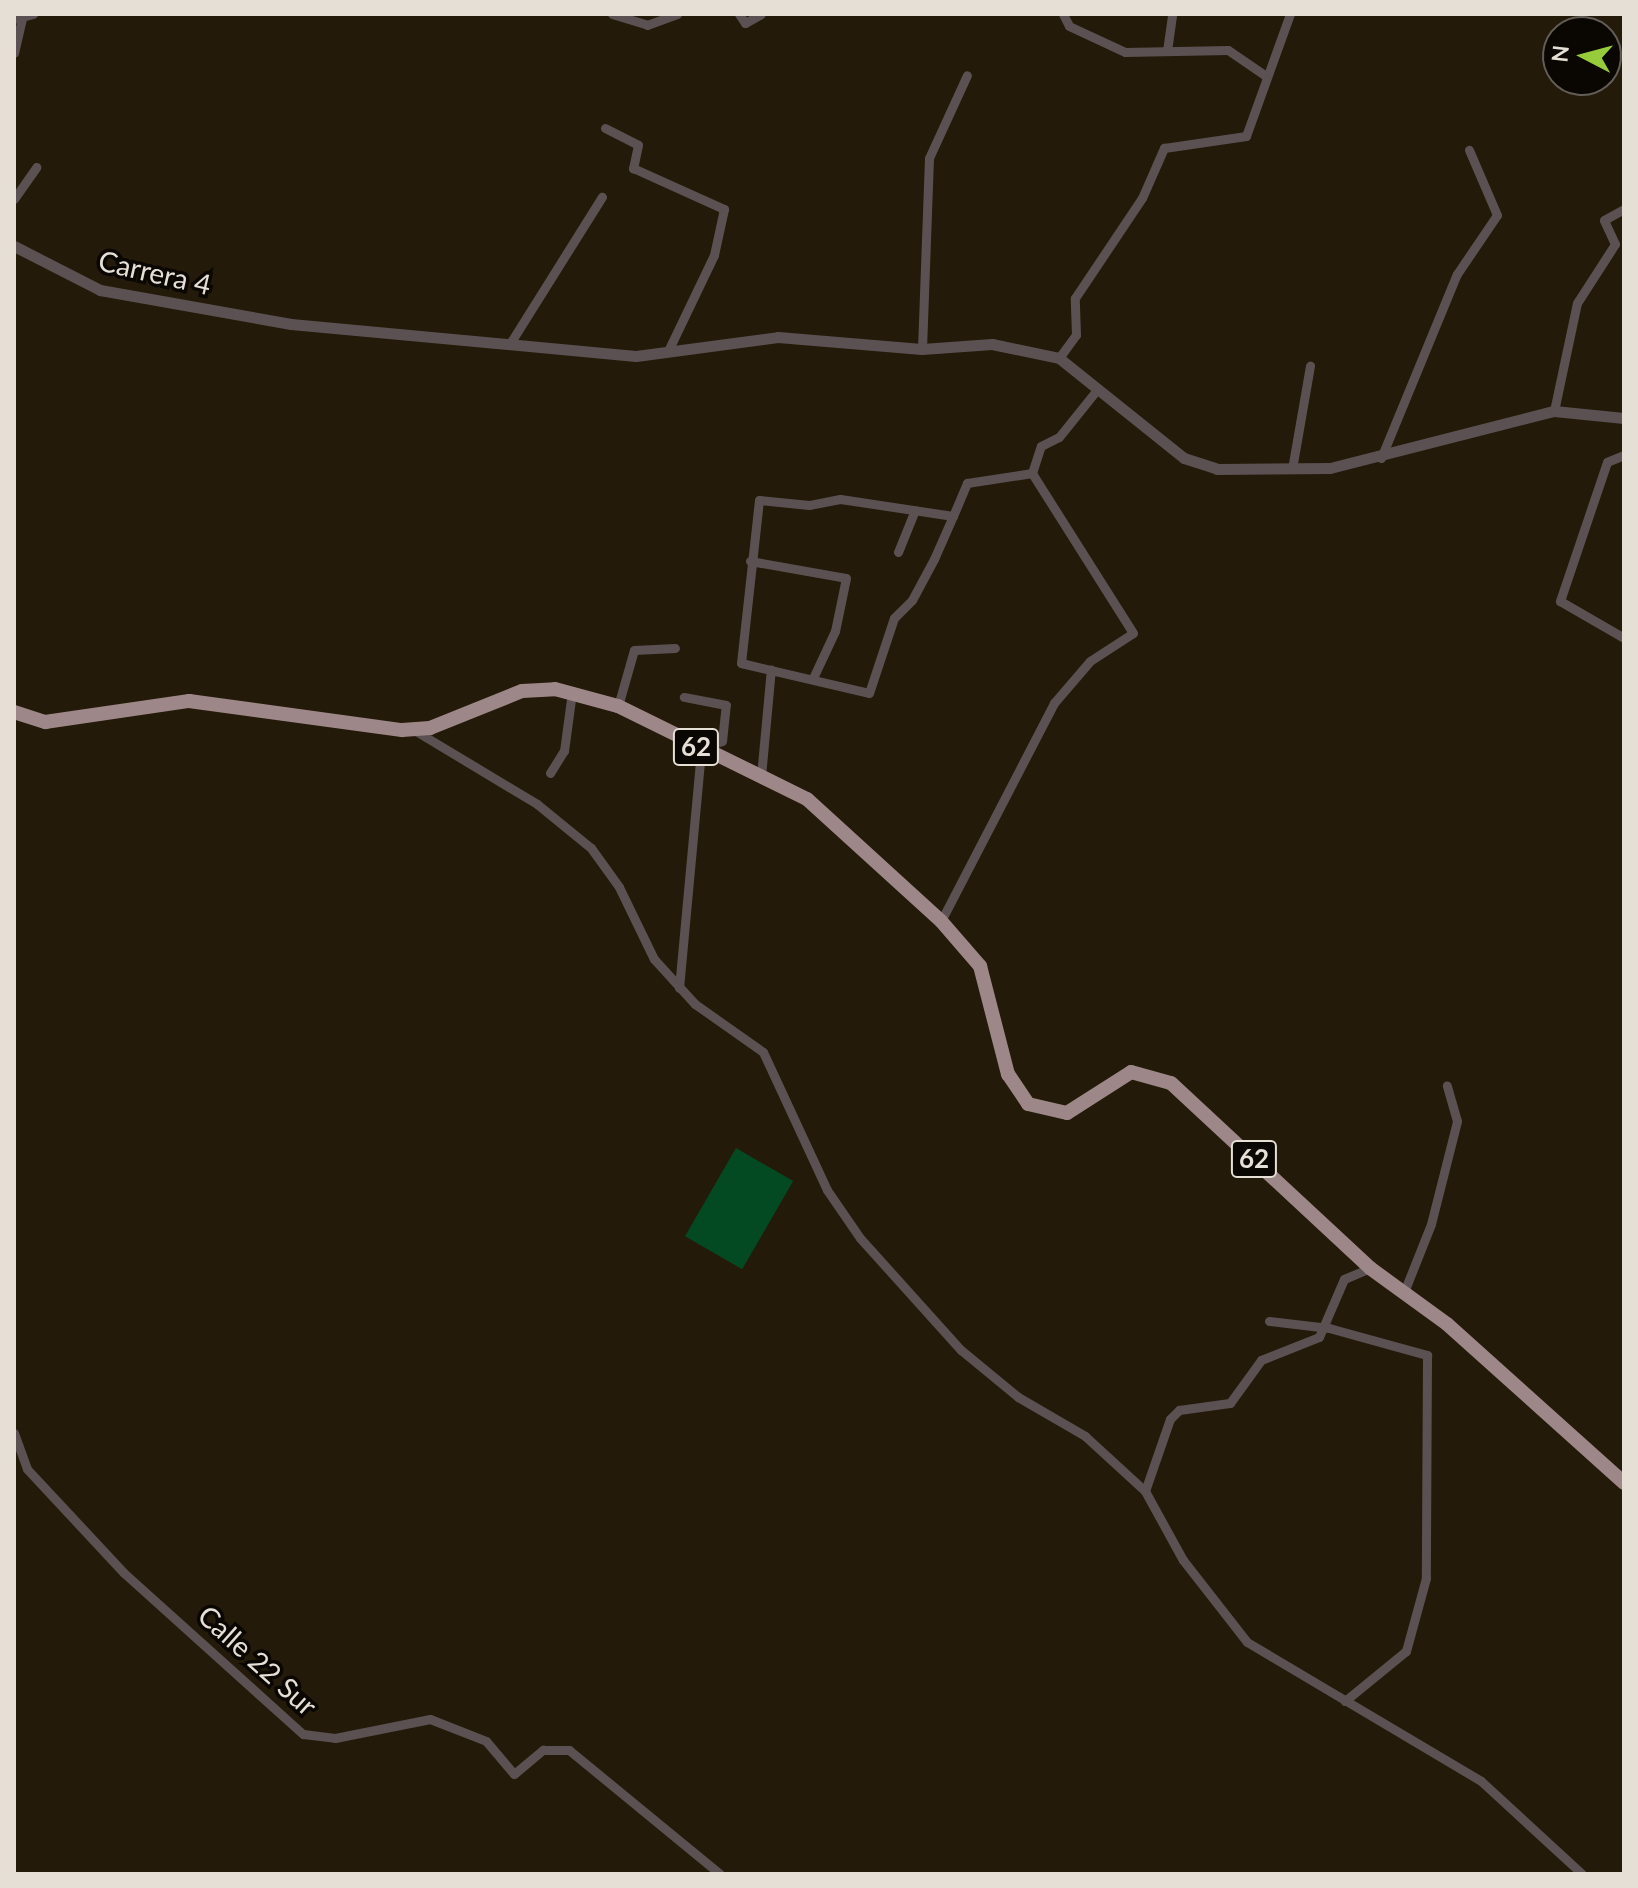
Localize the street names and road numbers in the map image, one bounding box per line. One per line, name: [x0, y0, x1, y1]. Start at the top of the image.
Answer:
street label: Carrera 4: [95, 243, 215, 301]
road number: 62: [672, 725, 720, 769]
road number: 62: [1230, 1137, 1278, 1181]
street label: Calle 22 Sur: [192, 1598, 324, 1722]

